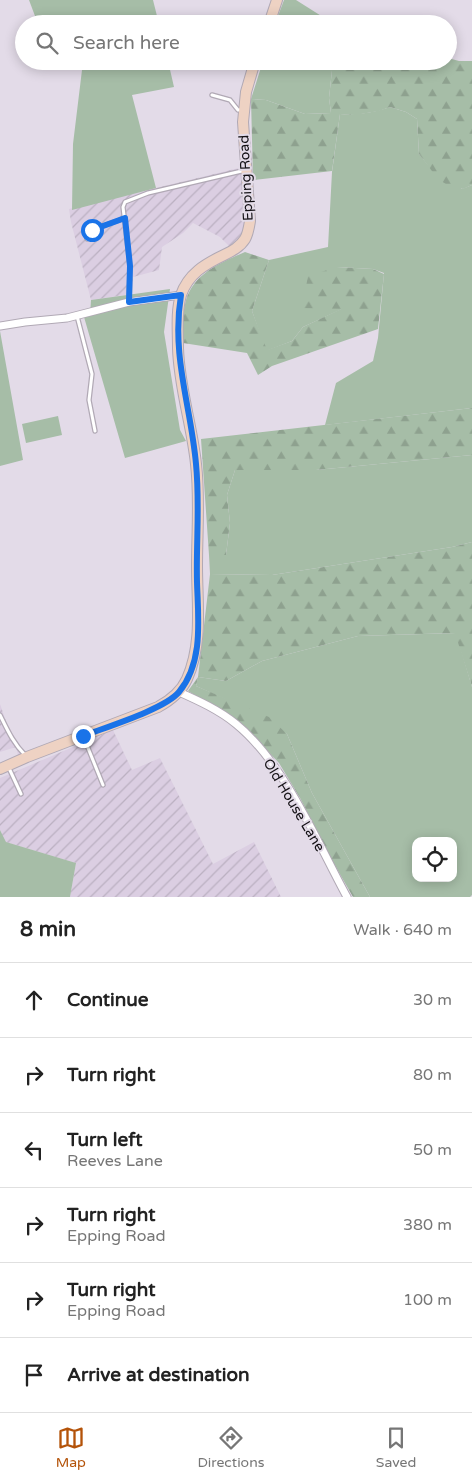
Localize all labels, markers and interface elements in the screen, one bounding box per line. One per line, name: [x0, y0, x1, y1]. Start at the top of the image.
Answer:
search box: [15, 15, 457, 70]
icon: search: [33, 29, 61, 57]
text: Search here: [73, 32, 180, 54]
street label: Epping Road: [235, 135, 257, 221]
route start: [81, 219, 104, 242]
route end: [72, 725, 95, 748]
street label: Old House Lane: [260, 756, 328, 855]
map controls: [412, 837, 457, 882]
button: locate: [412, 837, 457, 882]
text: 8 min: [20, 917, 76, 942]
text: Walk · 640 m: [353, 920, 452, 940]
icon: ahead: [20, 986, 48, 1014]
text: Continue: [67, 989, 149, 1011]
text: 30 m: [413, 990, 452, 1010]
icon: right: [20, 1061, 48, 1089]
text: Turn right: [67, 1064, 155, 1086]
text: 80 m: [413, 1065, 452, 1085]
text: Turn left: [67, 1129, 143, 1151]
icon: left: [20, 1136, 48, 1164]
text: 50 m: [413, 1140, 452, 1160]
text: Reeves Lane: [67, 1151, 163, 1171]
text: Turn right: [67, 1204, 155, 1226]
icon: right: [20, 1211, 48, 1239]
text: 380 m: [403, 1215, 452, 1235]
text: Epping Road: [67, 1226, 165, 1246]
text: Turn right: [67, 1279, 155, 1301]
icon: right: [20, 1286, 48, 1314]
text: 100 m: [403, 1290, 452, 1310]
text: Epping Road: [67, 1301, 165, 1321]
icon: arrive: [20, 1361, 48, 1389]
text: Arrive at destination: [67, 1364, 250, 1386]
tab: Map: [56, 1424, 86, 1471]
tab: Directions: [197, 1424, 264, 1471]
tab: Saved: [376, 1424, 416, 1471]

